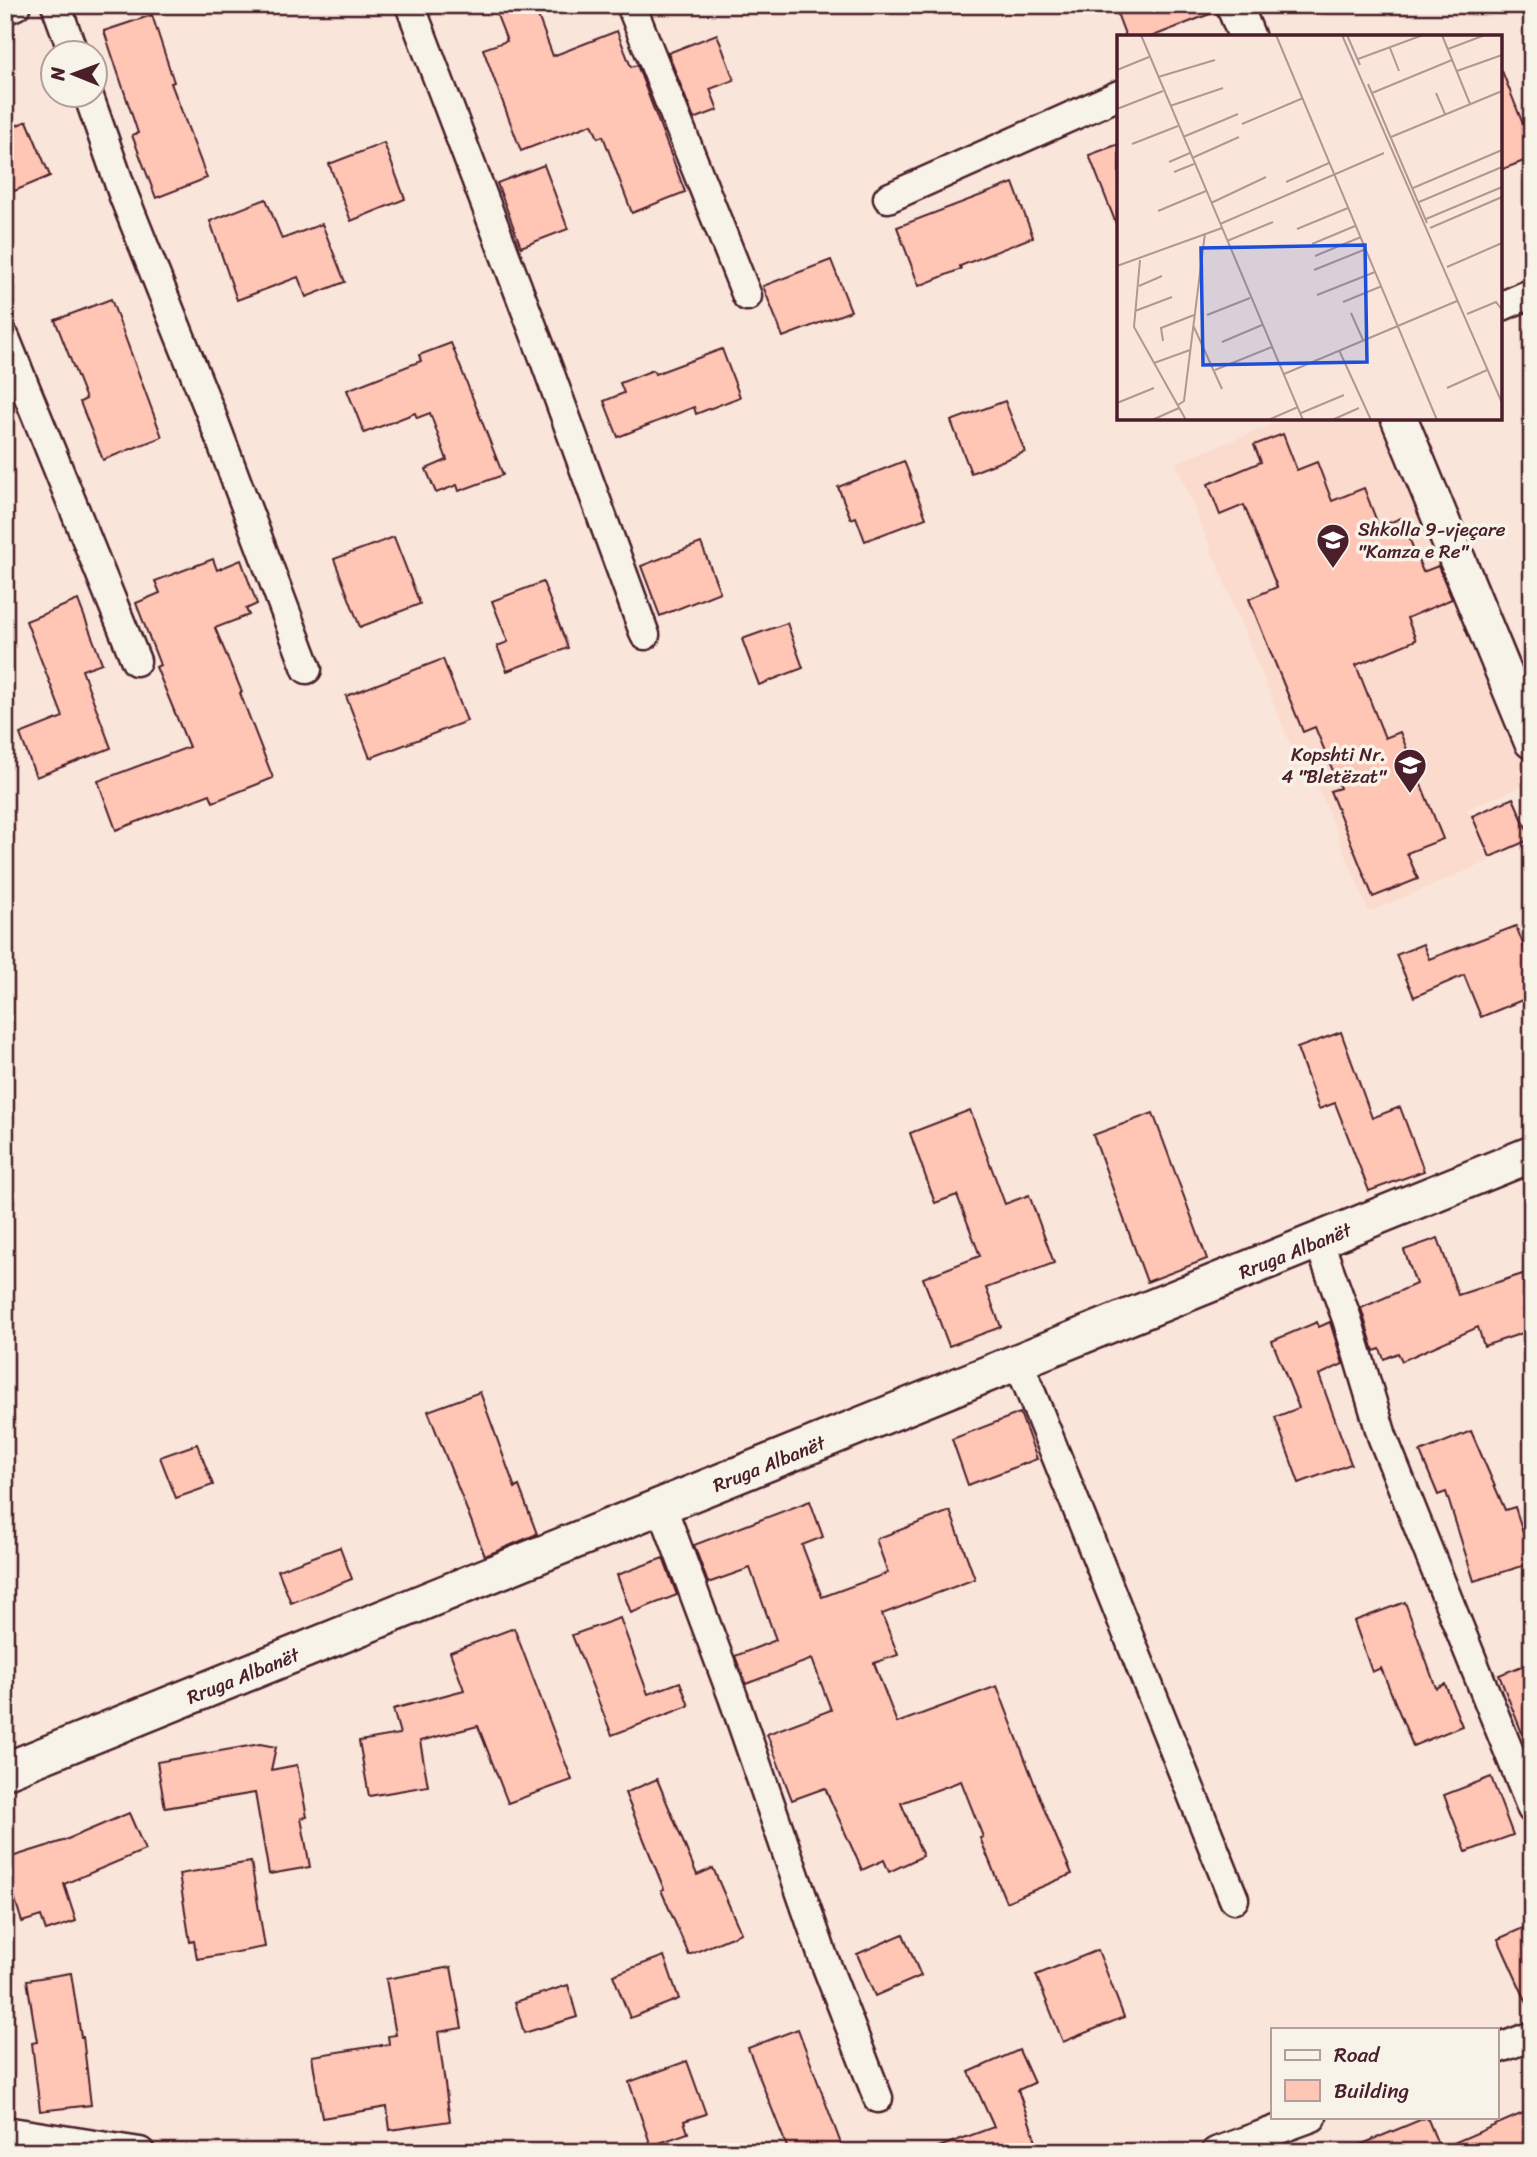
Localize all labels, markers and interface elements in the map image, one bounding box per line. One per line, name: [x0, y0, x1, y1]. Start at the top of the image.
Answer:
inset map: [1117, 35, 1502, 420]
north arrow: [38, 38, 108, 108]
text: N: [41, 66, 74, 82]
place label: Shkolla 9-vjeçare "Kamza e Re": [1358, 513, 1506, 568]
school or university icon: Shkolla 9-vjeçare "Kamza e Re": [1314, 521, 1352, 570]
place label: Kopshti Nr. 4 "Bletëzat": [1281, 738, 1387, 793]
school or university icon: Kopshti Nr. 4 "Bletëzat": [1391, 746, 1429, 795]
street label: Rruga Albanët: [1234, 1213, 1358, 1289]
street label: Rruga Albanët: [708, 1426, 832, 1502]
street label: Rruga Albanët: [182, 1638, 306, 1714]
legend: [1271, 2028, 1498, 2118]
text: Road: [1334, 2036, 1381, 2074]
text: Building: [1334, 2072, 1410, 2110]

